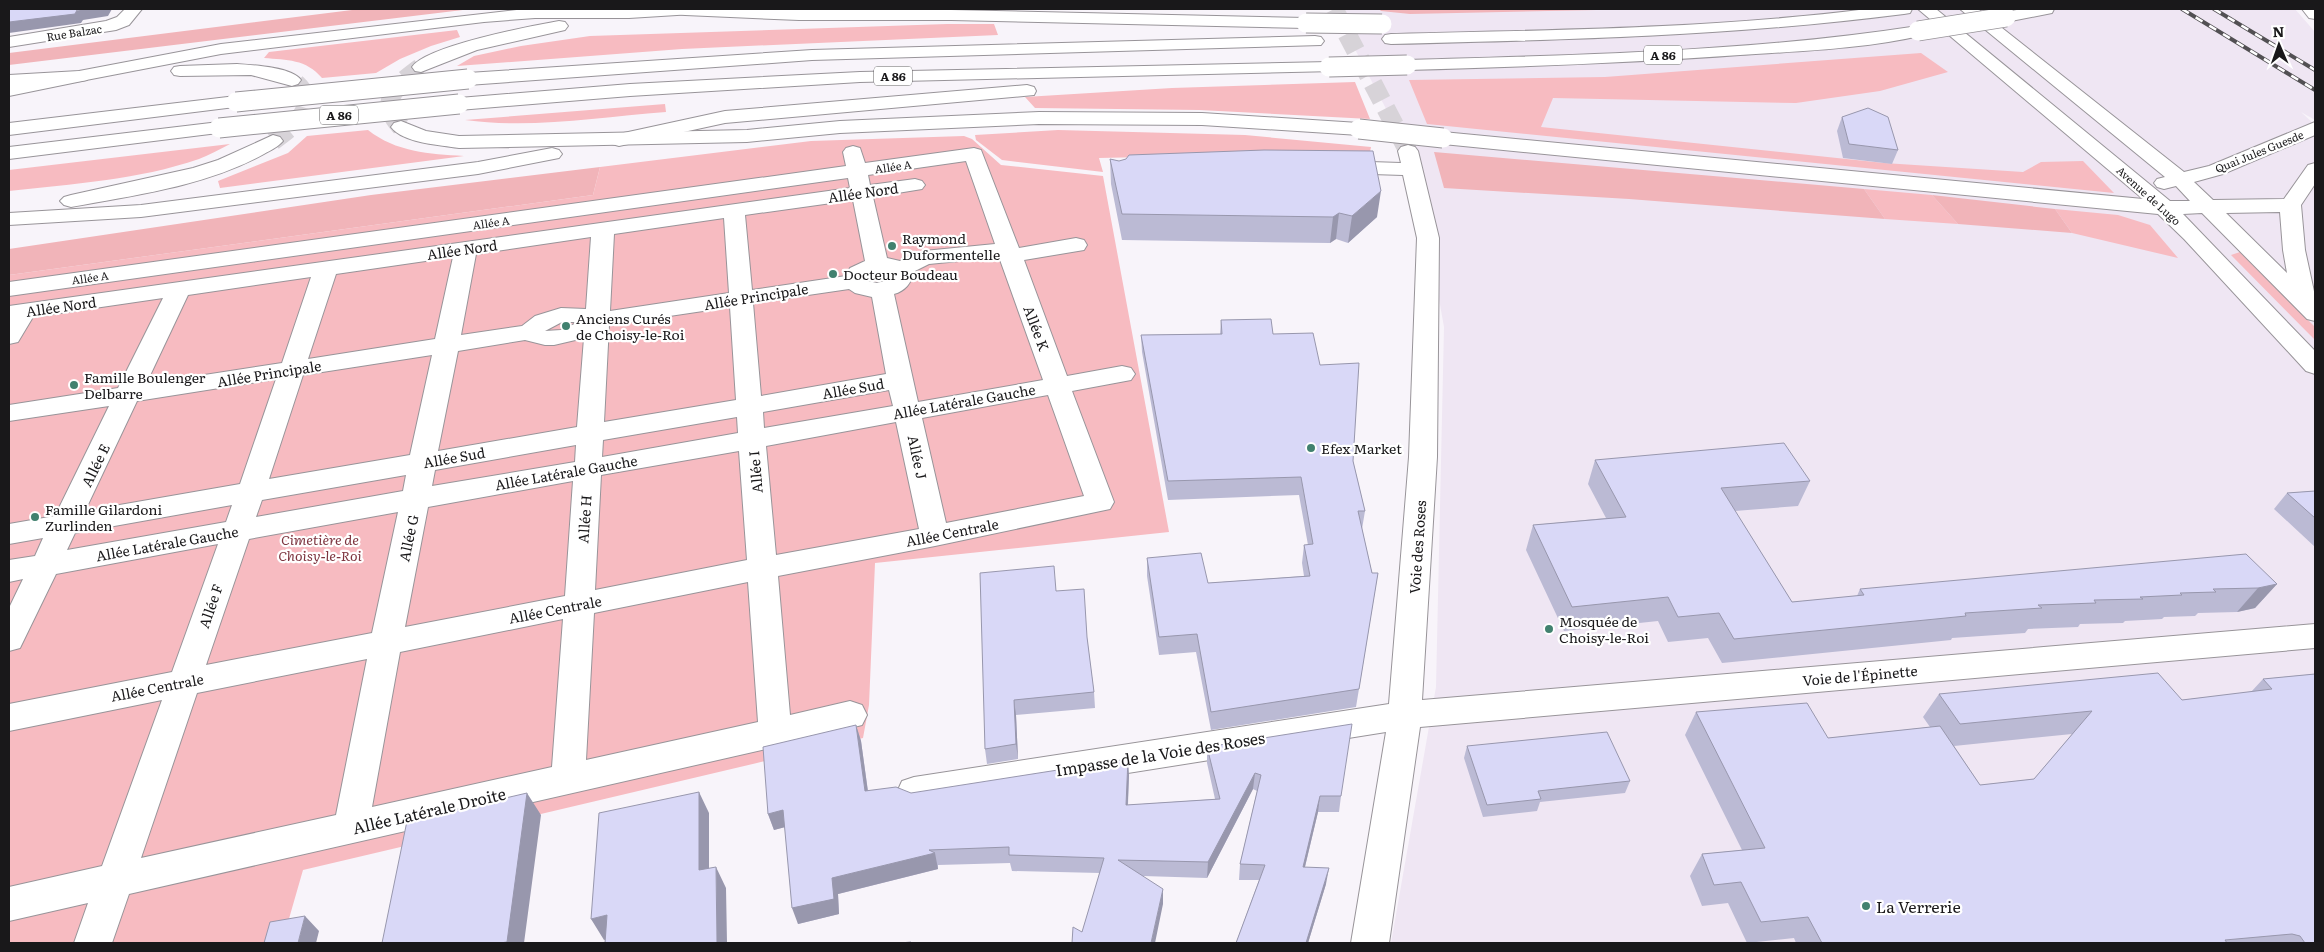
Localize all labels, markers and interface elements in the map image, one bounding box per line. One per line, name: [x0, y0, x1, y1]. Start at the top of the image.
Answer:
street label: Rue Balzac: [45, 20, 103, 44]
north arrow: [2254, 20, 2304, 70]
text: N: [2272, 21, 2285, 41]
road number: A 86: [1644, 46, 1682, 64]
road number: A 86: [874, 66, 912, 85]
road number: A 86: [320, 106, 358, 124]
street label: Quai Jules Guesde: [2212, 126, 2306, 176]
street label: Allée A: [874, 155, 912, 177]
street label: Avenue de Lugo: [2113, 162, 2185, 228]
street label: Allée Nord: [826, 177, 900, 207]
street label: Allée A: [472, 211, 510, 233]
place label: Raymond Duformentelle: [902, 228, 1000, 264]
street label: Allée Nord: [425, 234, 499, 264]
marker: Raymond Duformentelle: [886, 240, 898, 252]
place label: Docteur Boudeau: [843, 264, 958, 284]
street label: Allée A: [71, 266, 109, 288]
marker: Docteur Boudeau: [827, 268, 839, 280]
street label: Allée Principale: [702, 278, 810, 314]
street label: Allée Nord: [24, 291, 98, 321]
street label: Allée K: [1019, 302, 1055, 354]
place label: Anciens Curés de Choisy-le-Roi: [576, 308, 685, 344]
marker: Anciens Curés de Choisy-le-Roi: [560, 320, 572, 332]
street label: Allée Principale: [215, 355, 323, 391]
place label: Famille Boulenger Delbarre: [84, 367, 206, 403]
street label: Allée Sud: [820, 373, 886, 403]
marker: Famille Boulenger Delbarre: [68, 379, 80, 391]
street label: Allée Latérale Gauche: [891, 379, 1037, 423]
street label: Allée J: [904, 433, 932, 481]
place label: Efex Market: [1321, 438, 1402, 458]
street label: Allée E: [76, 440, 114, 490]
street label: Allée Sud: [421, 442, 487, 472]
marker: Efex Market: [1305, 442, 1317, 454]
street label: Allée Latérale Gauche: [493, 450, 639, 494]
street label: Allée I: [743, 450, 767, 494]
street label: Allée H: [572, 494, 596, 544]
place label: Famille Gilardoni Zurlinden: [45, 499, 163, 535]
street label: Voie des Roses: [1404, 499, 1430, 595]
marker: Famille Gilardoni Zurlinden: [29, 511, 41, 523]
street label: Allée G: [393, 512, 423, 563]
street label: Allée Centrale: [904, 513, 1000, 551]
street label: Allée Latérale Gauche: [94, 521, 240, 565]
park label: Cimetière de Choisy-le-Roi: [278, 529, 363, 565]
street label: Allée F: [193, 581, 227, 631]
street label: Allée Centrale: [507, 590, 603, 628]
place label: Mosquée de Choisy-le-Roi: [1559, 611, 1649, 647]
marker: Mosquée de Choisy-le-Roi: [1543, 623, 1555, 635]
street label: Voie de l'Épinette: [1802, 660, 1918, 690]
street label: Allée Centrale: [109, 668, 205, 706]
street label: Impasse de la Voie des Roses: [1053, 725, 1267, 781]
street label: Allée Latérale Droite: [350, 781, 508, 839]
place label: La Verrerie: [1876, 894, 1961, 918]
marker: La Verrerie: [1860, 900, 1872, 912]

